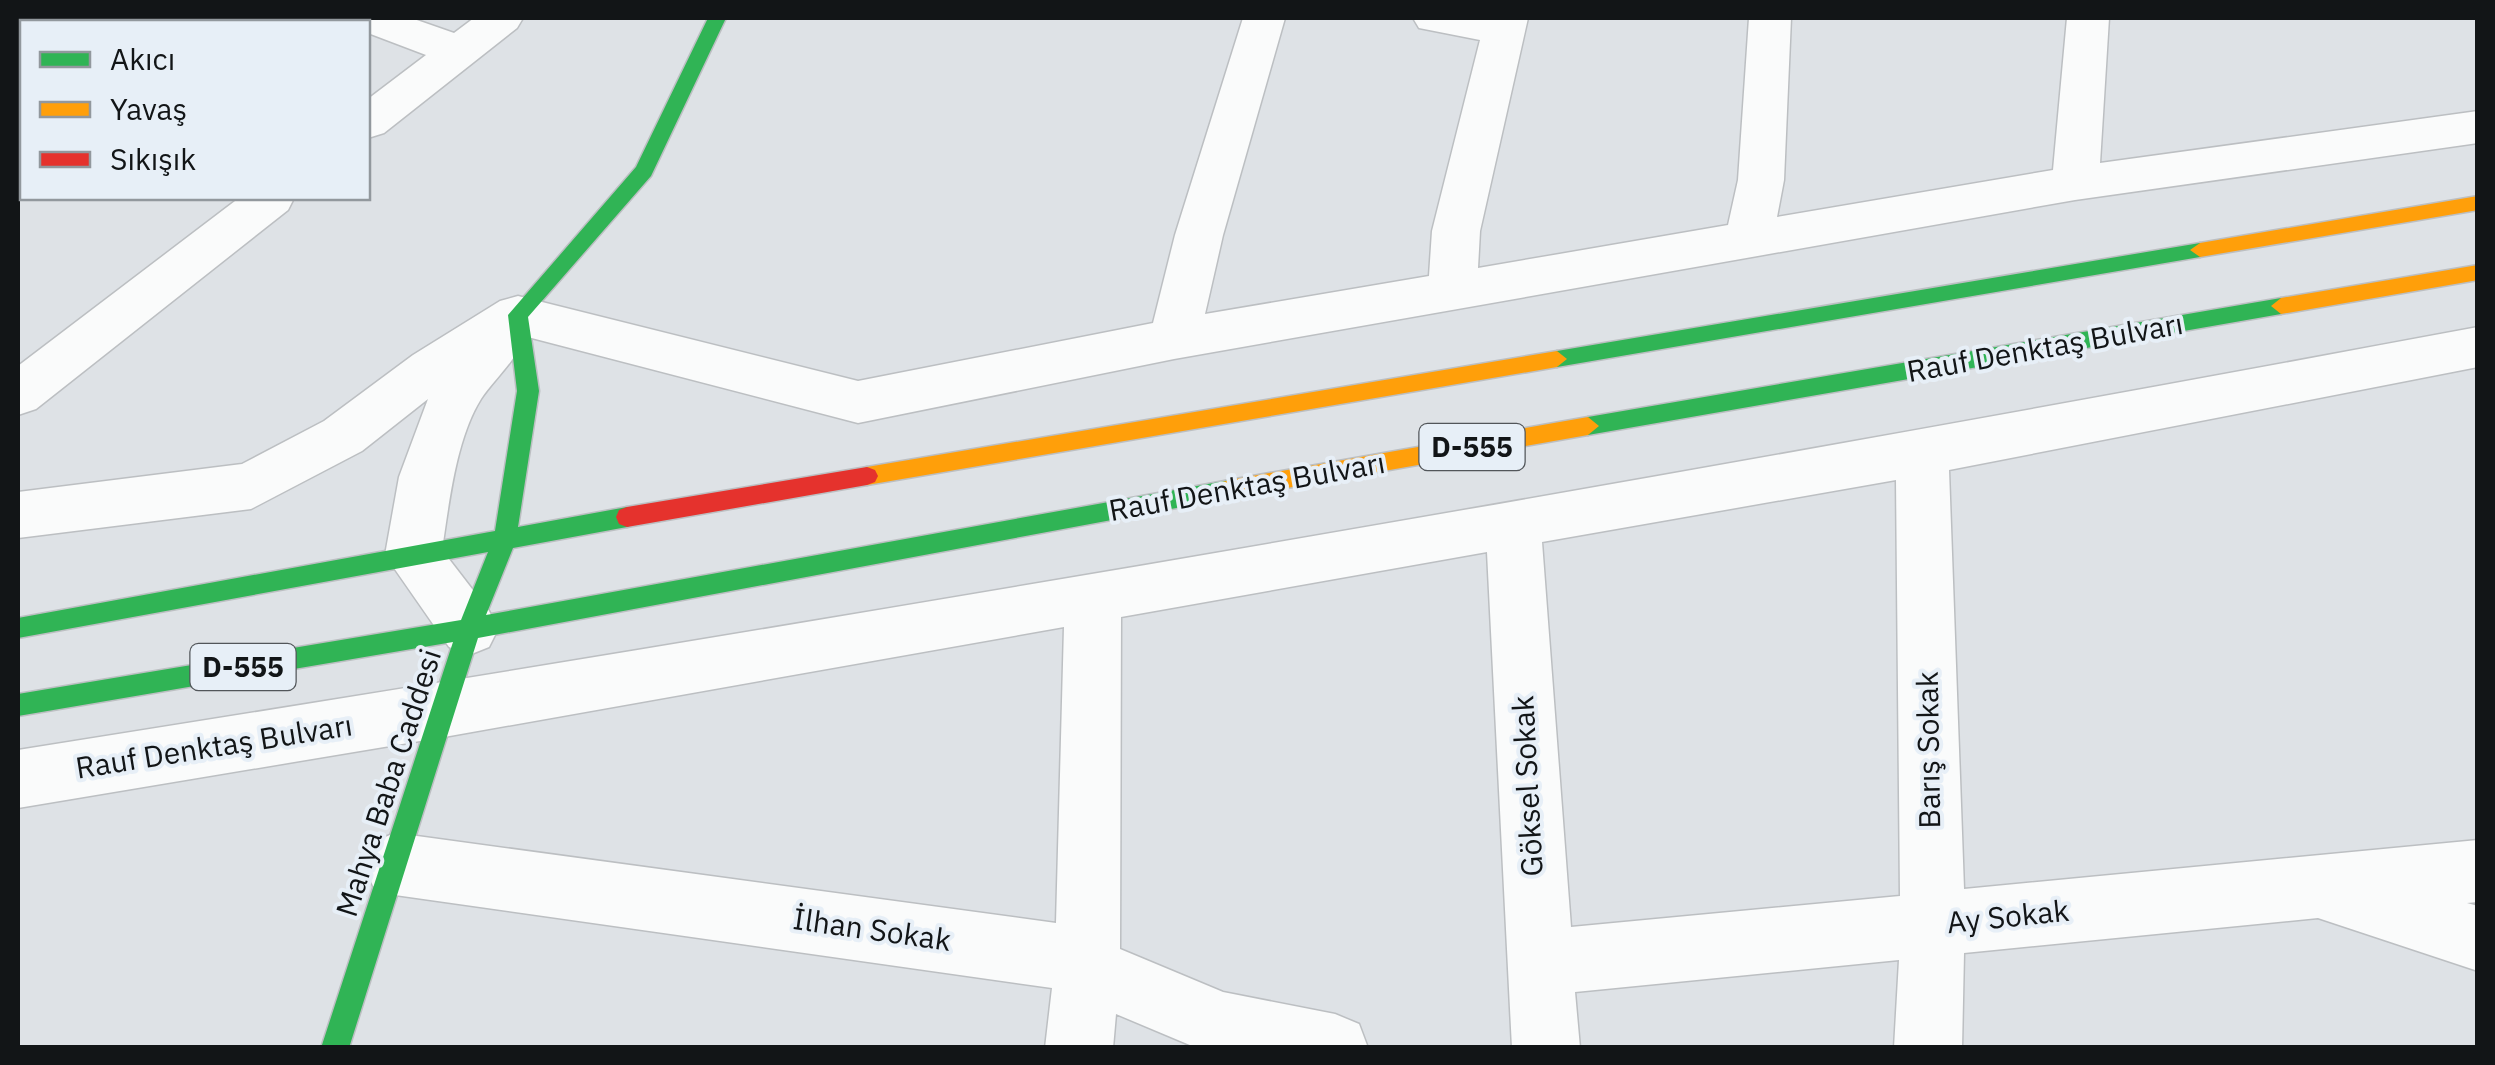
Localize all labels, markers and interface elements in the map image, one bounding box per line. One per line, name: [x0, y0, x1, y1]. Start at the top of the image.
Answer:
legend: [20, 20, 370, 200]
text: Akıcı: [110, 39, 175, 78]
text: Yavaş: [110, 89, 187, 128]
text: Sıkışık: [110, 139, 196, 178]
street label: Rauf Denktaş Bulvarı: [1904, 303, 2186, 390]
road number: D-555: [1420, 424, 1524, 470]
street label: Rauf Denktaş Bulvarı: [1106, 442, 1388, 529]
road number: D-555: [190, 644, 296, 690]
street label: Mahya Baba Caddesi: [326, 644, 449, 921]
street label: Barış Sokak: [1907, 671, 1948, 829]
street label: Göksel Sokak: [1502, 694, 1551, 878]
street label: Rauf Denktaş Bulvarı: [73, 704, 355, 787]
street label: Ay Sokak: [1945, 890, 2071, 941]
street label: İlhan Sokak: [791, 898, 954, 959]

